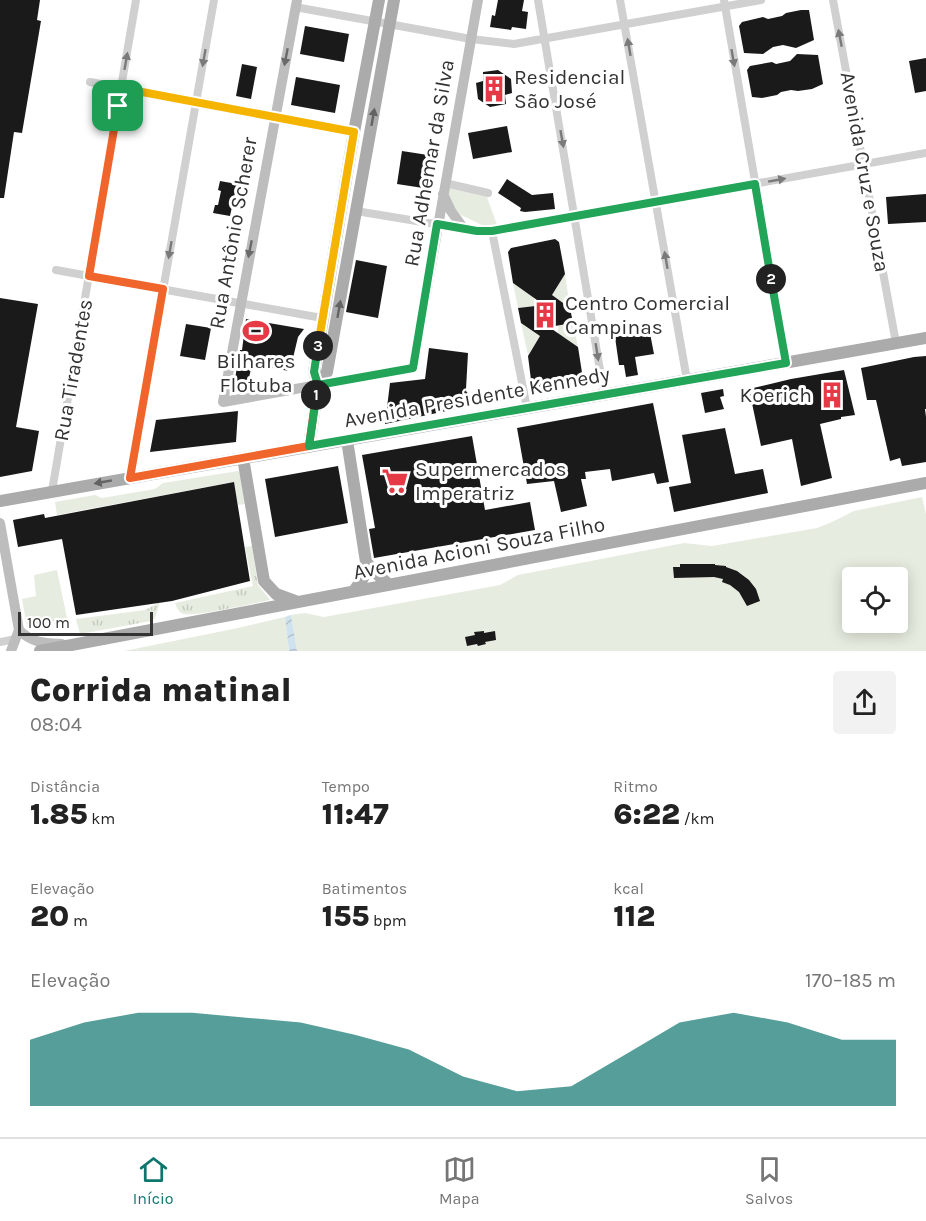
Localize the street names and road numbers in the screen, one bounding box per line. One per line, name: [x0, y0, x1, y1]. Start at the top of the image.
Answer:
street label: Rua Adhemar da Silva: [399, 58, 459, 268]
street label: Avenida Cruz e Souza: [836, 70, 894, 274]
street label: Rua Antônio Scherer: [204, 135, 262, 331]
street label: Rua Tiradentes: [49, 297, 97, 443]
street label: Avenida Presidente Kennedy: [342, 362, 612, 432]
street label: Avenida Acioni Souza Filho: [351, 512, 607, 584]

